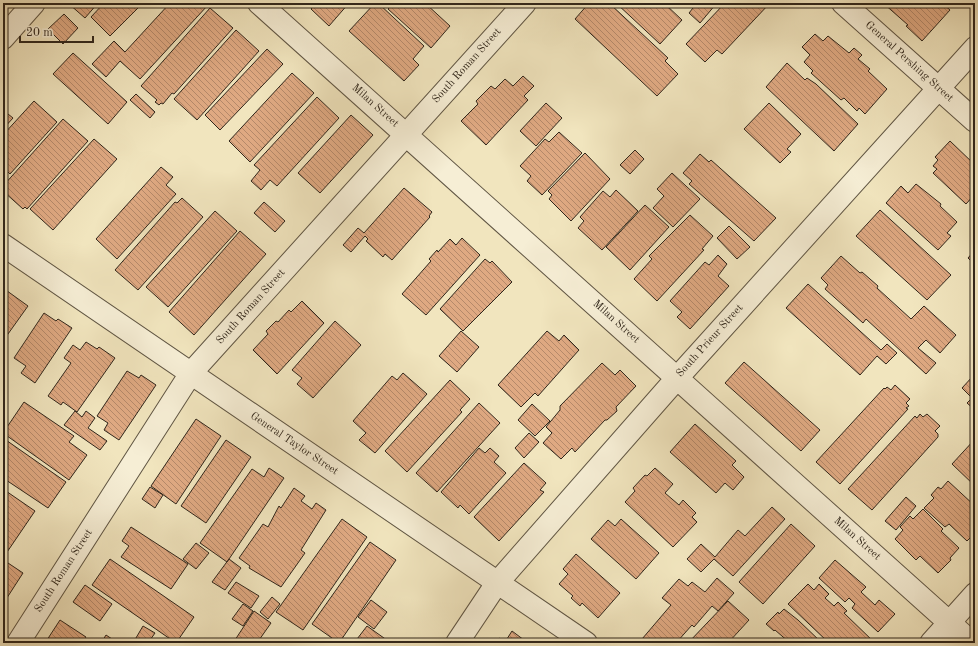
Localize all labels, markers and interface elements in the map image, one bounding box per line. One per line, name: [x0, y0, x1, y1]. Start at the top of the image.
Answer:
scale bar: [20, 18, 93, 44]
street label: General Pershing Street: [863, 20, 955, 104]
street label: South Roman Street: [431, 26, 504, 106]
text: 20 m: [26, 27, 53, 39]
street label: Milan Street: [349, 82, 401, 130]
street label: South Roman Street: [215, 267, 288, 347]
street label: Milan Street: [590, 298, 642, 346]
street label: South Prieur Street: [675, 302, 746, 379]
street label: General Taylor Street: [248, 410, 340, 478]
street label: Milan Street: [831, 515, 883, 563]
street label: South Roman Street: [33, 527, 95, 615]

